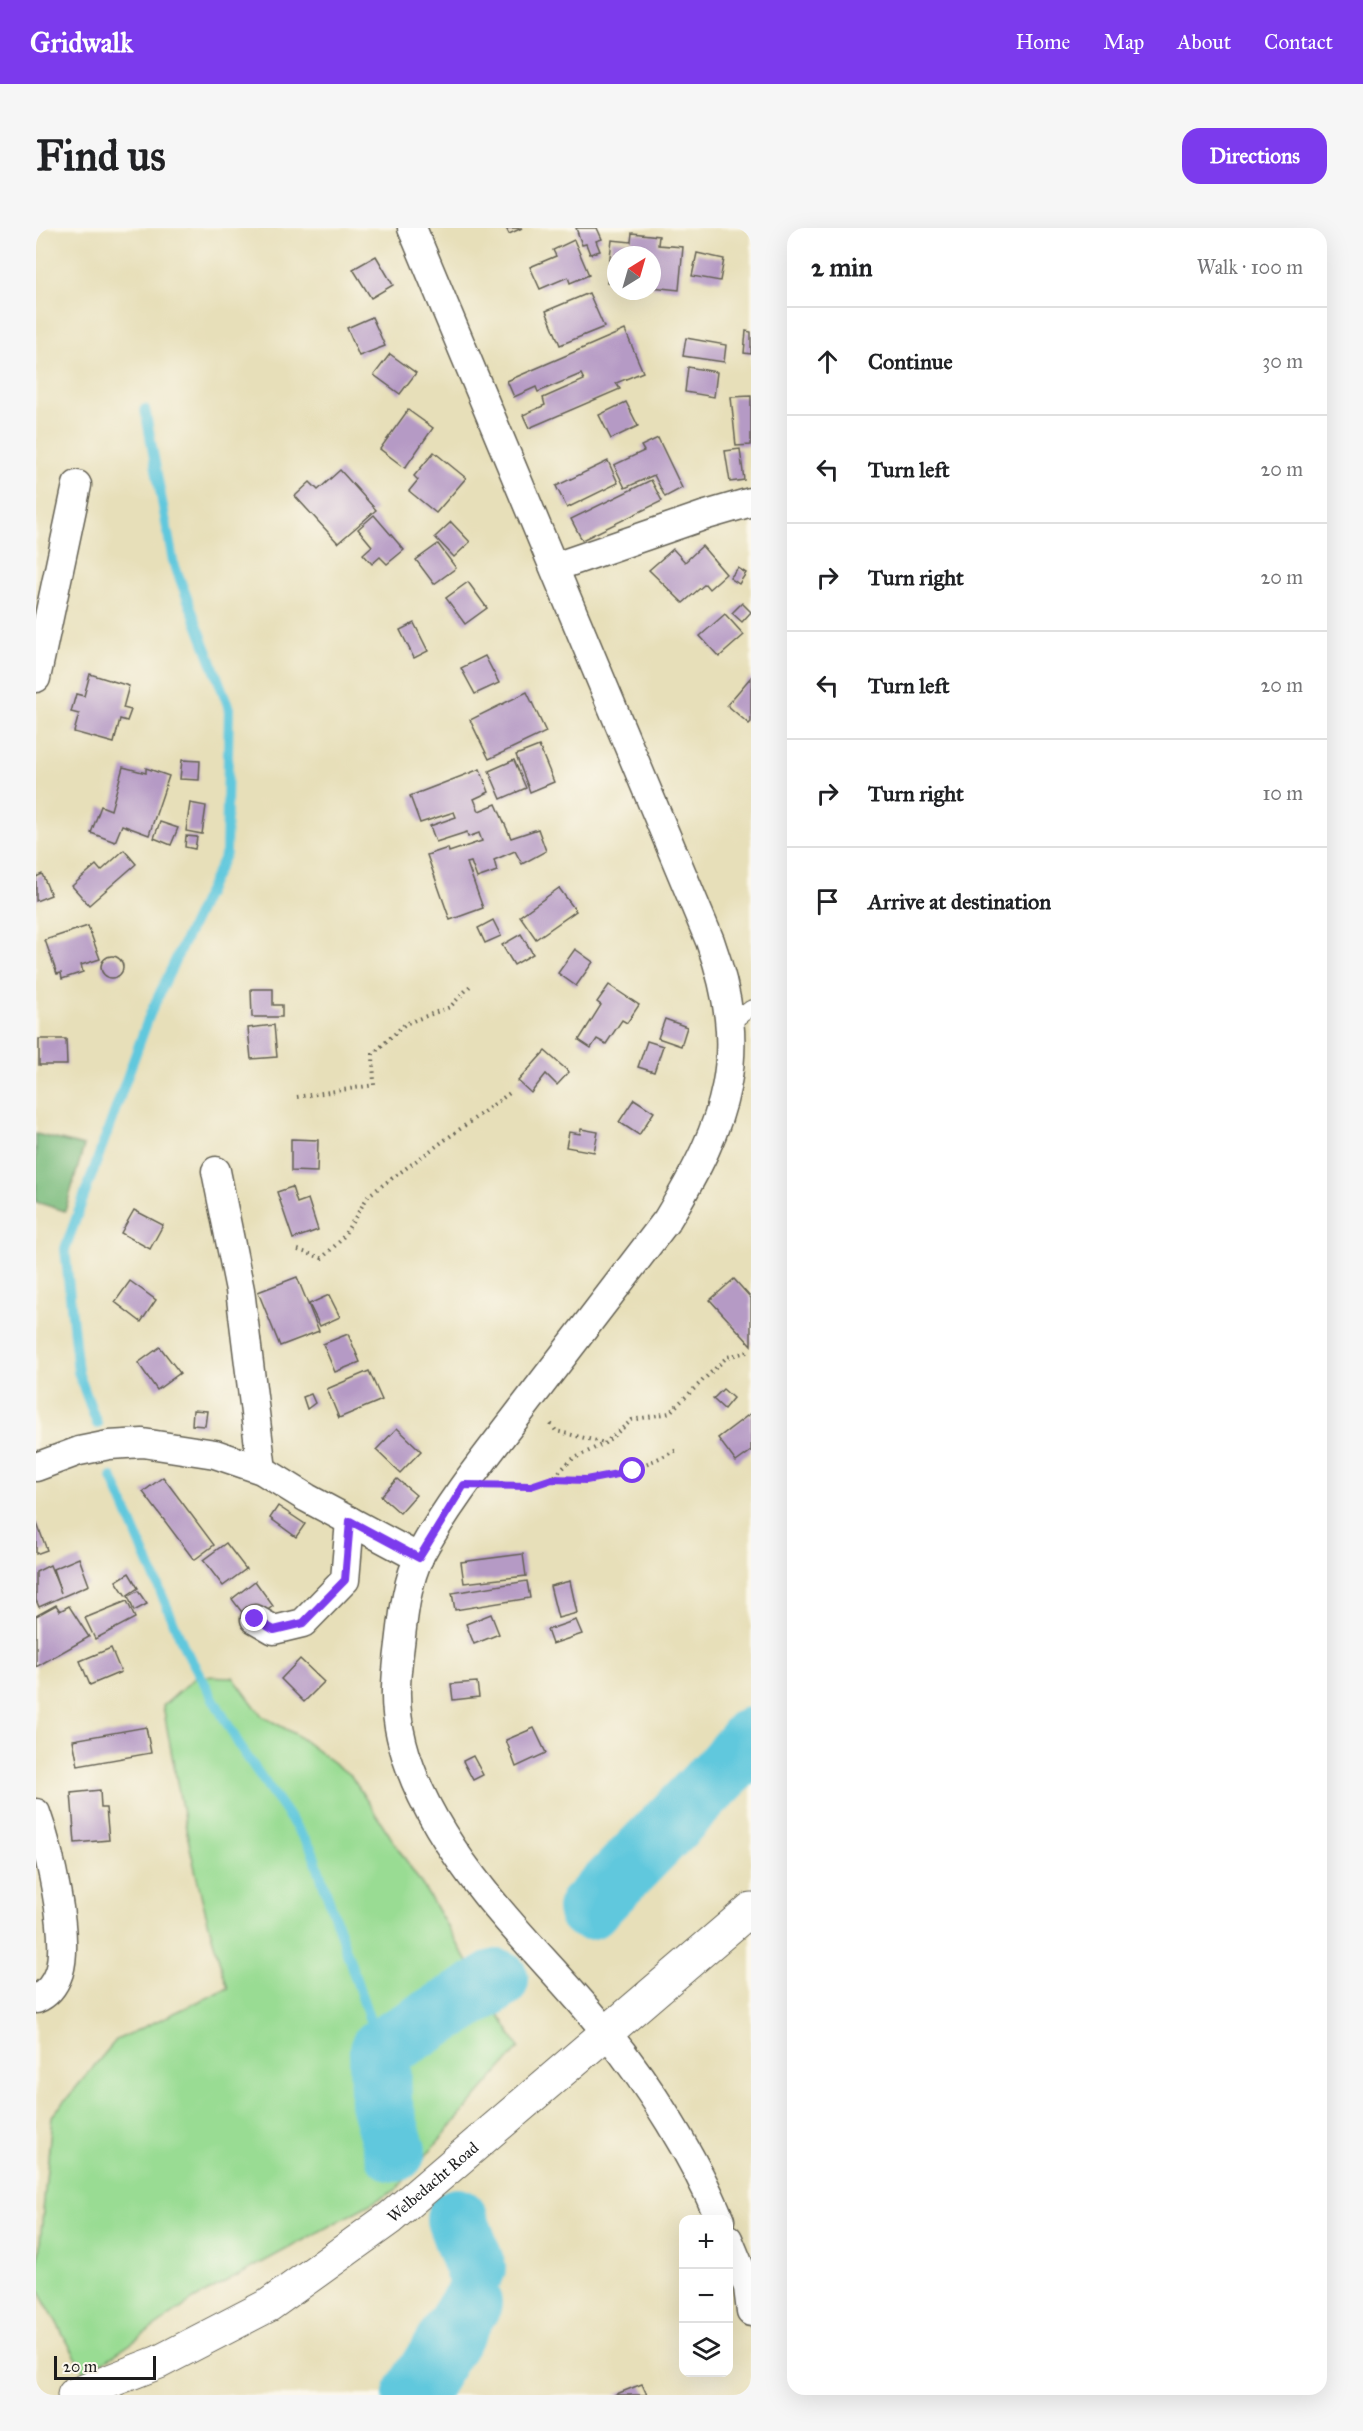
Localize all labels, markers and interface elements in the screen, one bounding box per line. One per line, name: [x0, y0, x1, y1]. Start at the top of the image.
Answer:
text: Gridwalk: [30, 25, 133, 60]
text: Home: [1015, 29, 1070, 55]
text: Map: [1103, 29, 1144, 55]
text: About: [1177, 29, 1231, 55]
text: Contact: [1264, 29, 1333, 55]
button: Directions: [1182, 128, 1327, 184]
text: Find us: [36, 130, 166, 182]
north arrow: [607, 246, 661, 300]
text: 2 min: [811, 251, 872, 283]
text: Walk · 100 m: [1197, 255, 1303, 279]
icon: ahead: [811, 345, 844, 378]
text: Continue: [868, 348, 953, 375]
text: 30 m: [1262, 349, 1303, 373]
icon: left: [811, 453, 844, 486]
text: Turn left: [868, 456, 950, 483]
text: 20 m: [1260, 457, 1303, 481]
icon: right: [811, 561, 844, 594]
text: Turn right: [868, 564, 964, 591]
text: 20 m: [1260, 565, 1303, 589]
icon: left: [811, 669, 844, 702]
text: Turn left: [868, 672, 950, 699]
text: 20 m: [1260, 673, 1303, 697]
icon: right: [811, 777, 844, 810]
text: Turn right: [868, 780, 964, 807]
text: 10 m: [1262, 781, 1303, 805]
icon: arrive: [811, 885, 844, 918]
text: Arrive at destination: [868, 888, 1051, 915]
route start: [619, 1457, 645, 1483]
route end: [241, 1605, 267, 1631]
street label: Welbedacht Road: [383, 2138, 482, 2226]
map controls: [679, 2215, 733, 2377]
button: +: [679, 2215, 733, 2269]
button: −: [679, 2269, 733, 2323]
button: layers: [679, 2323, 733, 2377]
scale bar: [54, 2353, 156, 2380]
text: 20 m: [63, 2357, 97, 2376]

